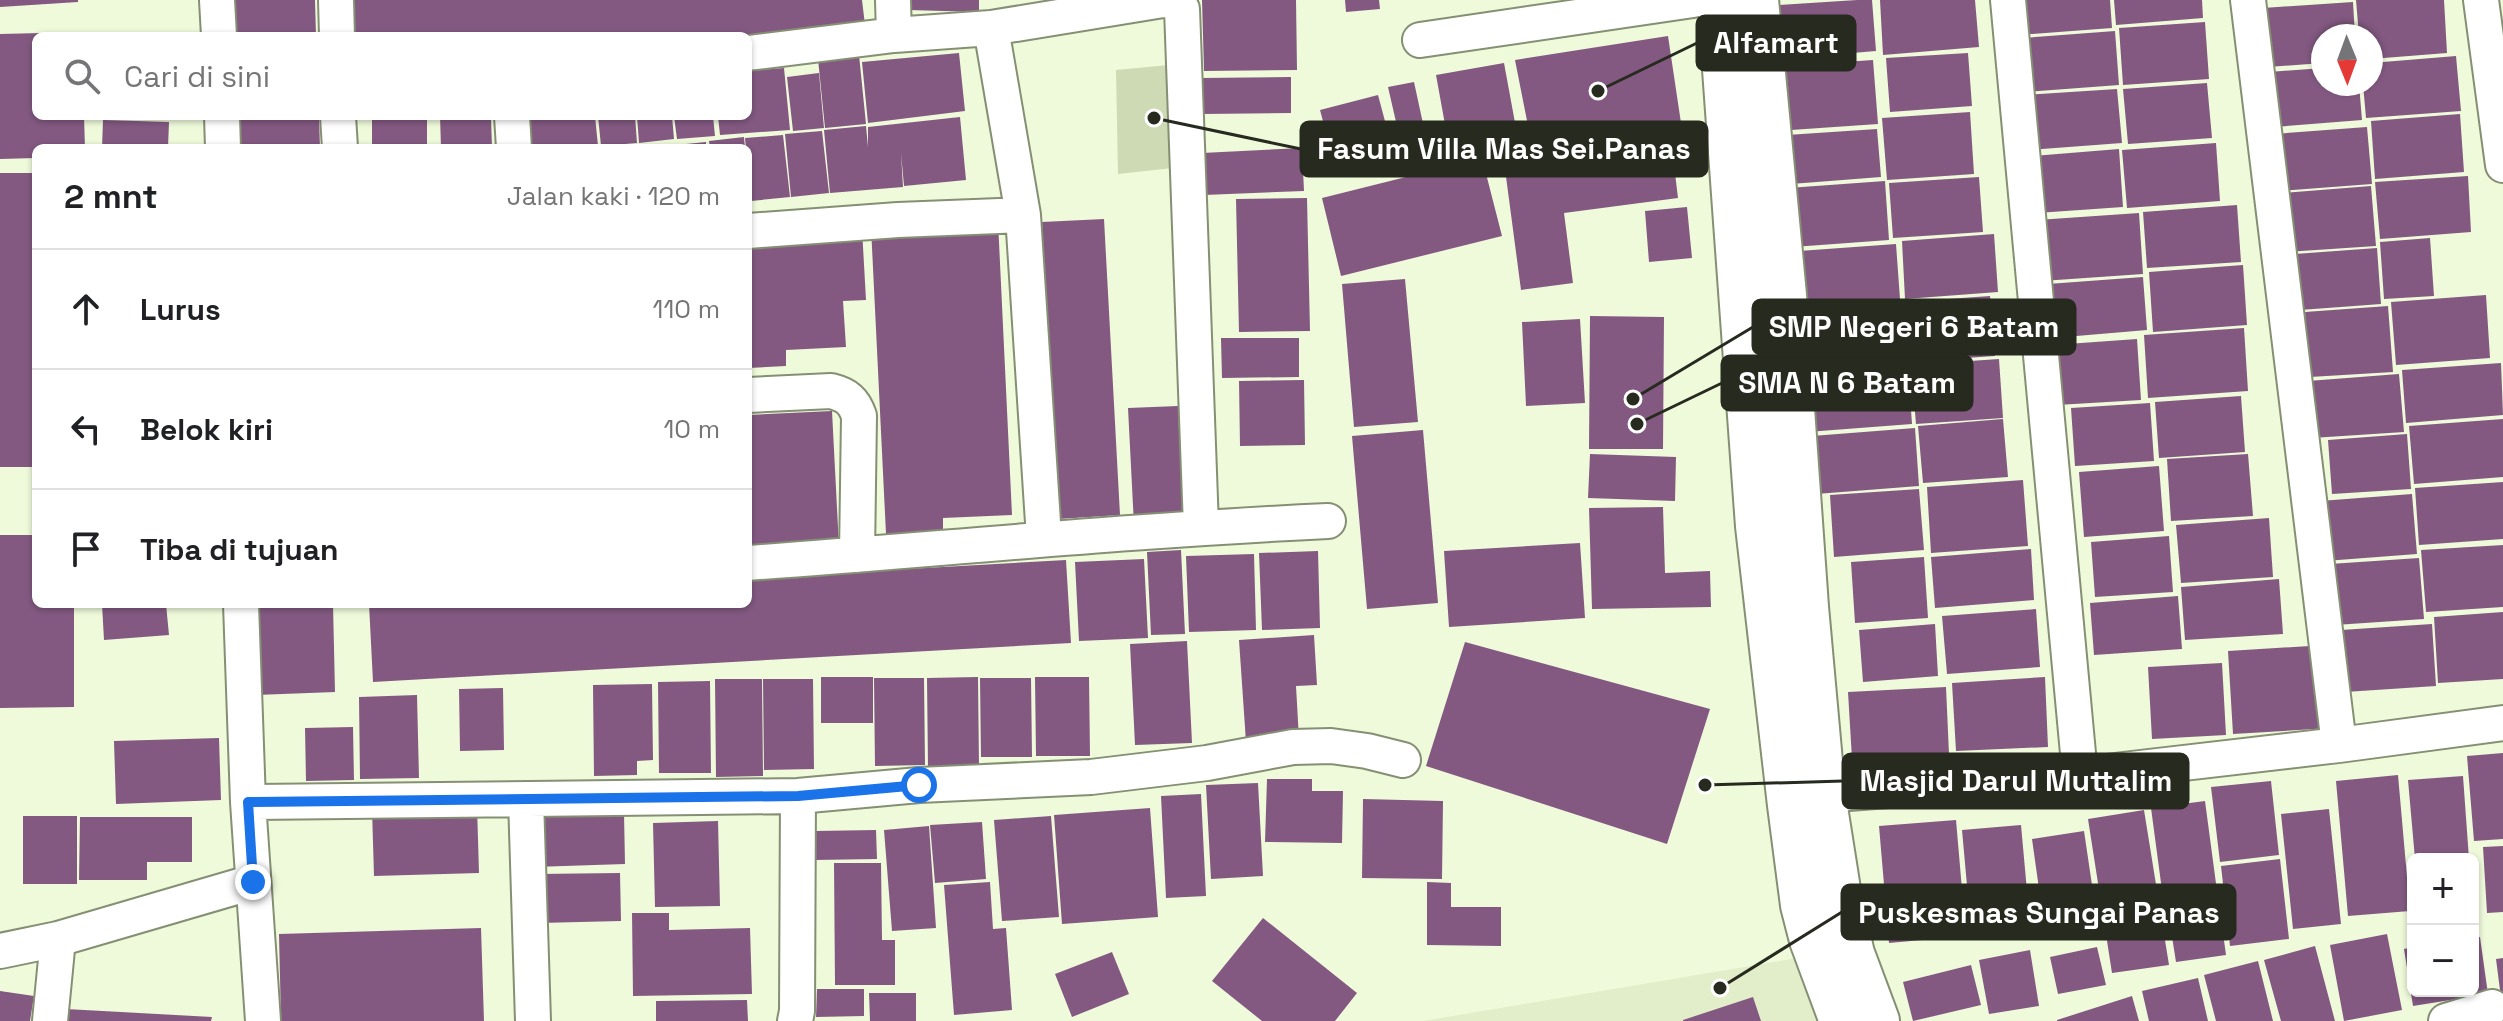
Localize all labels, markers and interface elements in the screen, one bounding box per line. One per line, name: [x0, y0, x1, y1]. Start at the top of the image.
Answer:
callout: Alfamart: [1697, 16, 1855, 70]
text: Alfamart: [1713, 23, 1839, 62]
north arrow: [2311, 24, 2383, 96]
search box: [32, 32, 752, 120]
icon: search: [60, 54, 104, 98]
text: Cari di sini: [124, 57, 270, 96]
callout: Fasum Villa Mas Sei.Panas: [1301, 122, 1707, 176]
text: Fasum Villa Mas Sei.Panas: [1317, 129, 1691, 168]
text: 2 mnt: [64, 175, 158, 218]
text: Jalan kaki · 120 m: [507, 179, 720, 213]
icon: ahead: [64, 287, 108, 331]
text: Lurus: [140, 290, 221, 329]
text: 110 m: [653, 292, 720, 326]
callout: SMP Negeri 6 Batam: [1753, 300, 2075, 354]
text: SMP Negeri 6 Batam: [1769, 307, 2059, 346]
callout: SMA N 6 Batam: [1722, 356, 1972, 410]
text: SMA N 6 Batam: [1738, 363, 1956, 402]
icon: left: [64, 407, 108, 451]
text: Belok kiri: [140, 410, 273, 449]
text: 10 m: [663, 412, 720, 446]
icon: arrive: [64, 527, 108, 571]
text: Tiba di tujuan: [140, 530, 339, 569]
callout: Masjid Darul Muttalim: [1843, 754, 2188, 808]
text: Masjid Darul Muttalim: [1860, 761, 2172, 800]
route start: [901, 767, 937, 803]
map controls: [2407, 853, 2479, 997]
button: +: [2407, 853, 2479, 925]
route end: [235, 864, 271, 900]
callout: Puskesmas Sungai Panas: [1842, 885, 2235, 939]
text: Puskesmas Sungai Panas: [1858, 893, 2220, 932]
button: −: [2407, 925, 2479, 997]

